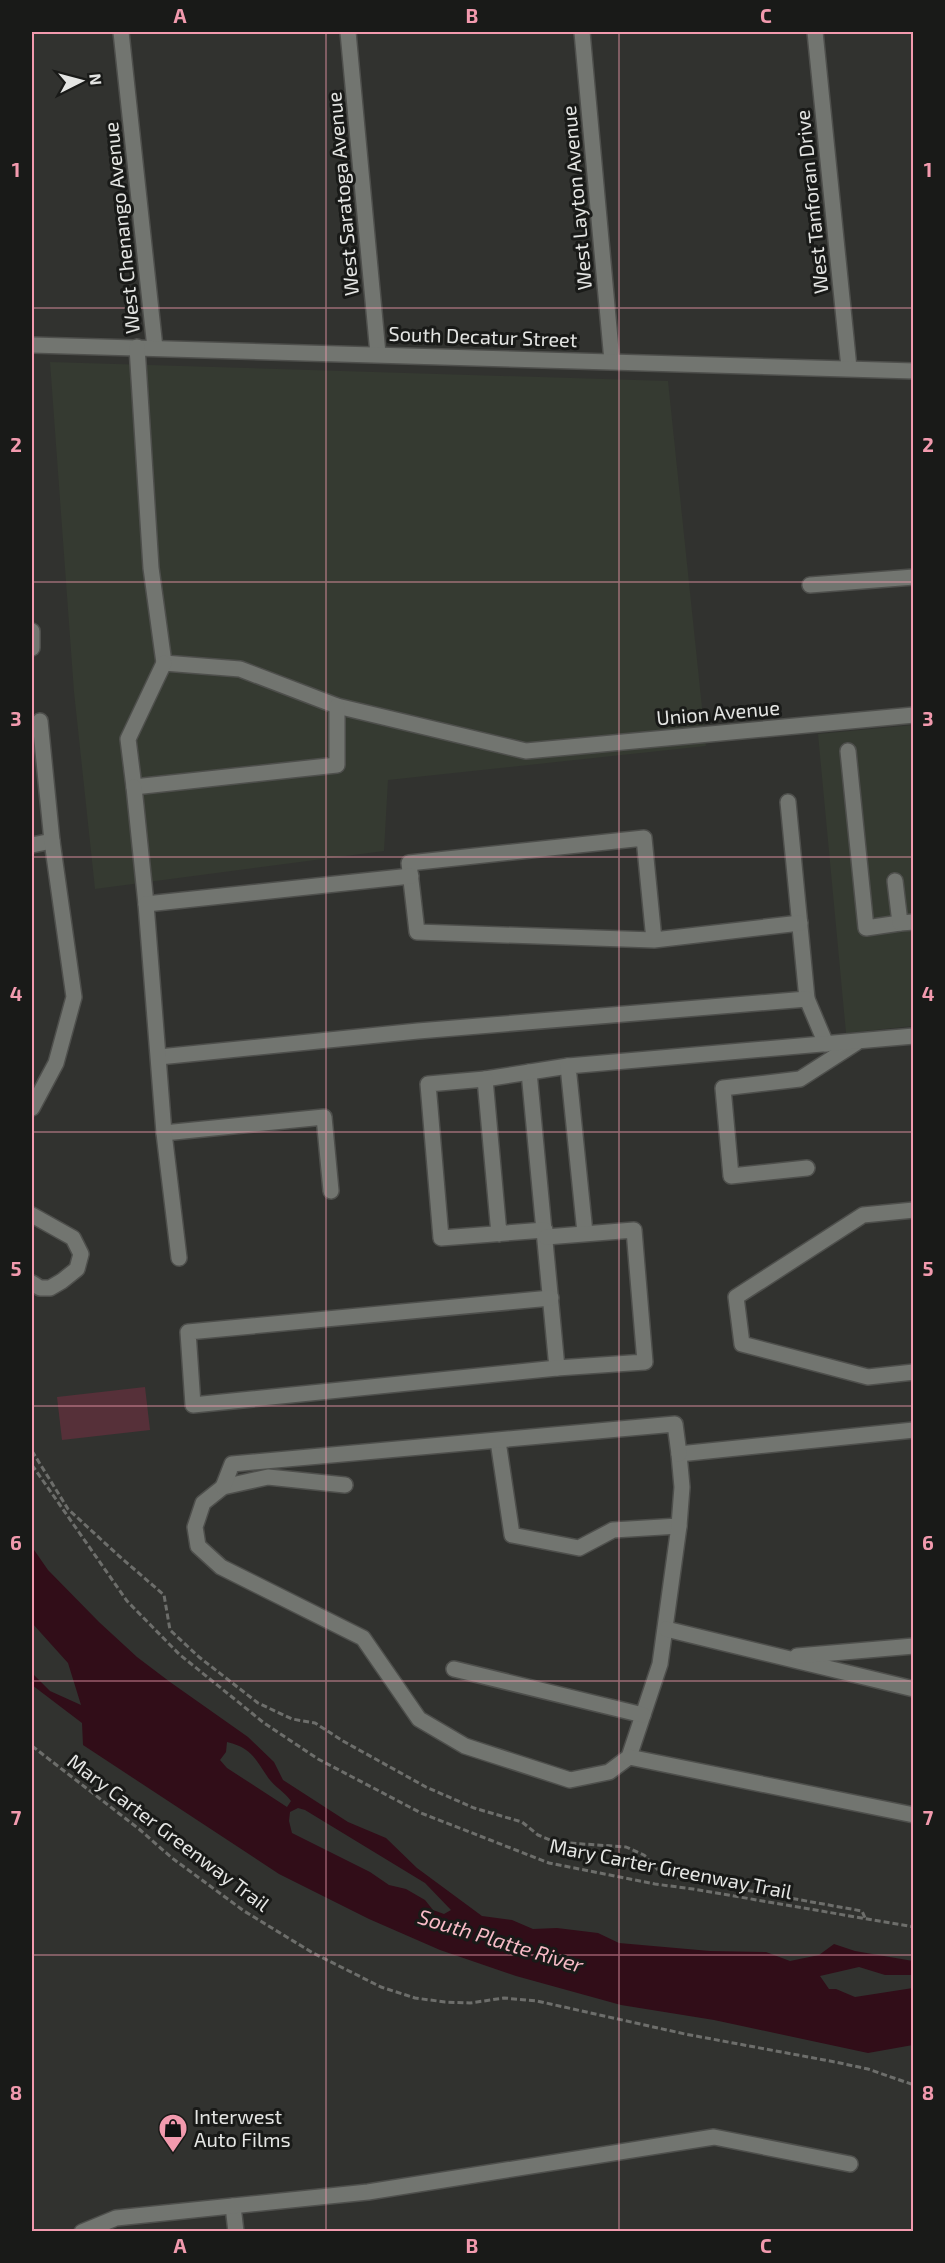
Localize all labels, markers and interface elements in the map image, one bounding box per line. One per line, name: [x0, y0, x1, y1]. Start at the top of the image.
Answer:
text: A: [173, 3, 187, 27]
text: B: [466, 3, 478, 27]
text: C: [760, 3, 772, 27]
north arrow: [51, 51, 111, 111]
text: N: [86, 73, 106, 86]
street label: West Saratoga Avenue: [321, 91, 363, 297]
street label: West Layton Avenue: [556, 105, 596, 291]
street label: West Tanforan Drive: [789, 109, 833, 295]
street label: West Chenango Avenue: [98, 121, 144, 335]
text: 1: [12, 157, 20, 181]
text: 1: [924, 157, 932, 181]
street label: South Decatur Street: [388, 321, 578, 351]
text: 2: [10, 432, 22, 456]
text: 2: [922, 432, 934, 456]
street label: Union Avenue: [655, 695, 781, 729]
text: 3: [10, 706, 22, 730]
text: 3: [922, 706, 934, 730]
text: 4: [10, 981, 23, 1005]
text: 4: [922, 981, 935, 1005]
text: 5: [10, 1256, 22, 1280]
text: 5: [922, 1256, 934, 1280]
text: 6: [10, 1530, 22, 1554]
text: 6: [922, 1530, 934, 1554]
street label: Mary Carter Greenway Trail: [63, 1748, 275, 1916]
text: 7: [11, 1805, 22, 1829]
text: 7: [923, 1805, 934, 1829]
street label: Mary Carter Greenway Trail: [548, 1833, 794, 1903]
water label: South Platte River: [415, 1903, 587, 1977]
text: 8: [10, 2080, 22, 2104]
text: 8: [922, 2080, 934, 2104]
place label: Interwest Auto Films: [194, 2104, 291, 2151]
shop icon: Interwest Auto Films: [157, 2112, 189, 2154]
text: A: [173, 2233, 187, 2257]
text: B: [466, 2233, 478, 2257]
text: C: [760, 2233, 772, 2257]

